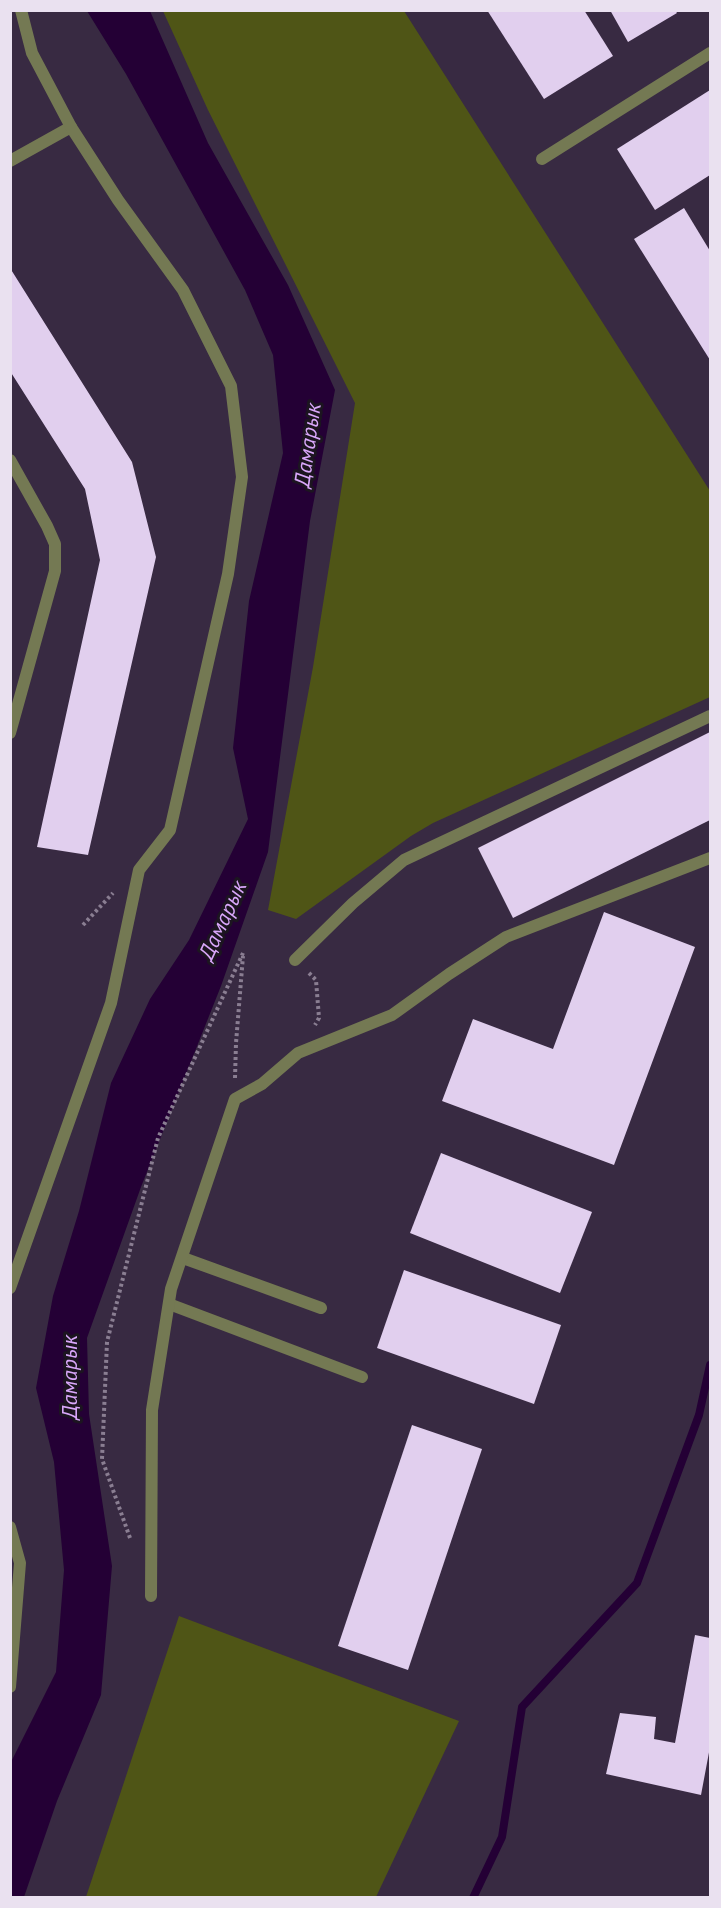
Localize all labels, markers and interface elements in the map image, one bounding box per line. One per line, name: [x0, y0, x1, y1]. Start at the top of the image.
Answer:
water label: Дамарык: [287, 400, 327, 491]
water label: Дамарык: [191, 875, 253, 966]
water label: Дамарык: [55, 1334, 83, 1421]

